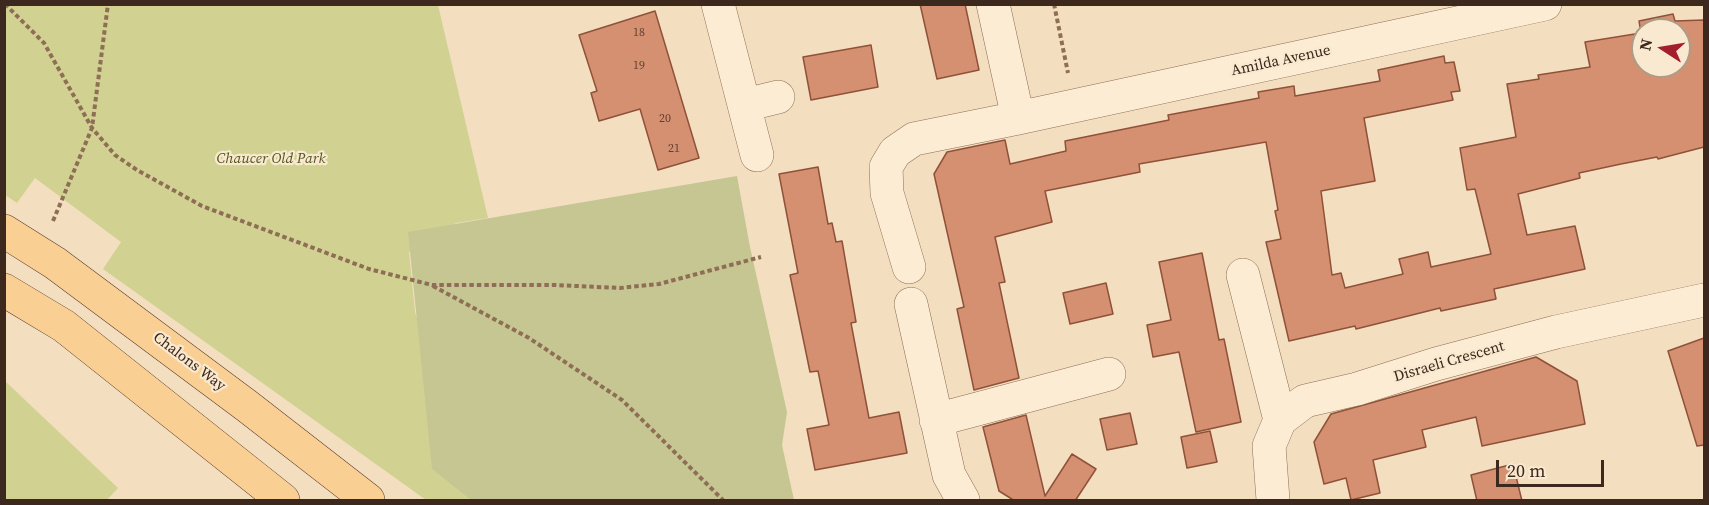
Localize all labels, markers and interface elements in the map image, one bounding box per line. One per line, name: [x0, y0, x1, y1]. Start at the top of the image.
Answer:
north arrow: [1631, 18, 1691, 78]
house number: 18: [633, 26, 645, 40]
text: N: [1633, 37, 1657, 53]
street label: Amilda Avenue: [1230, 42, 1332, 80]
house number: 19: [633, 59, 645, 73]
house number: 20: [659, 112, 671, 126]
house number: 21: [668, 142, 680, 156]
park label: Chaucer Old Park: [216, 150, 326, 168]
street label: Chalons Way: [149, 329, 229, 395]
street label: Disraeli Crescent: [1392, 338, 1506, 386]
scale bar: [1499, 448, 1607, 486]
text: 20 m: [1507, 458, 1545, 483]

